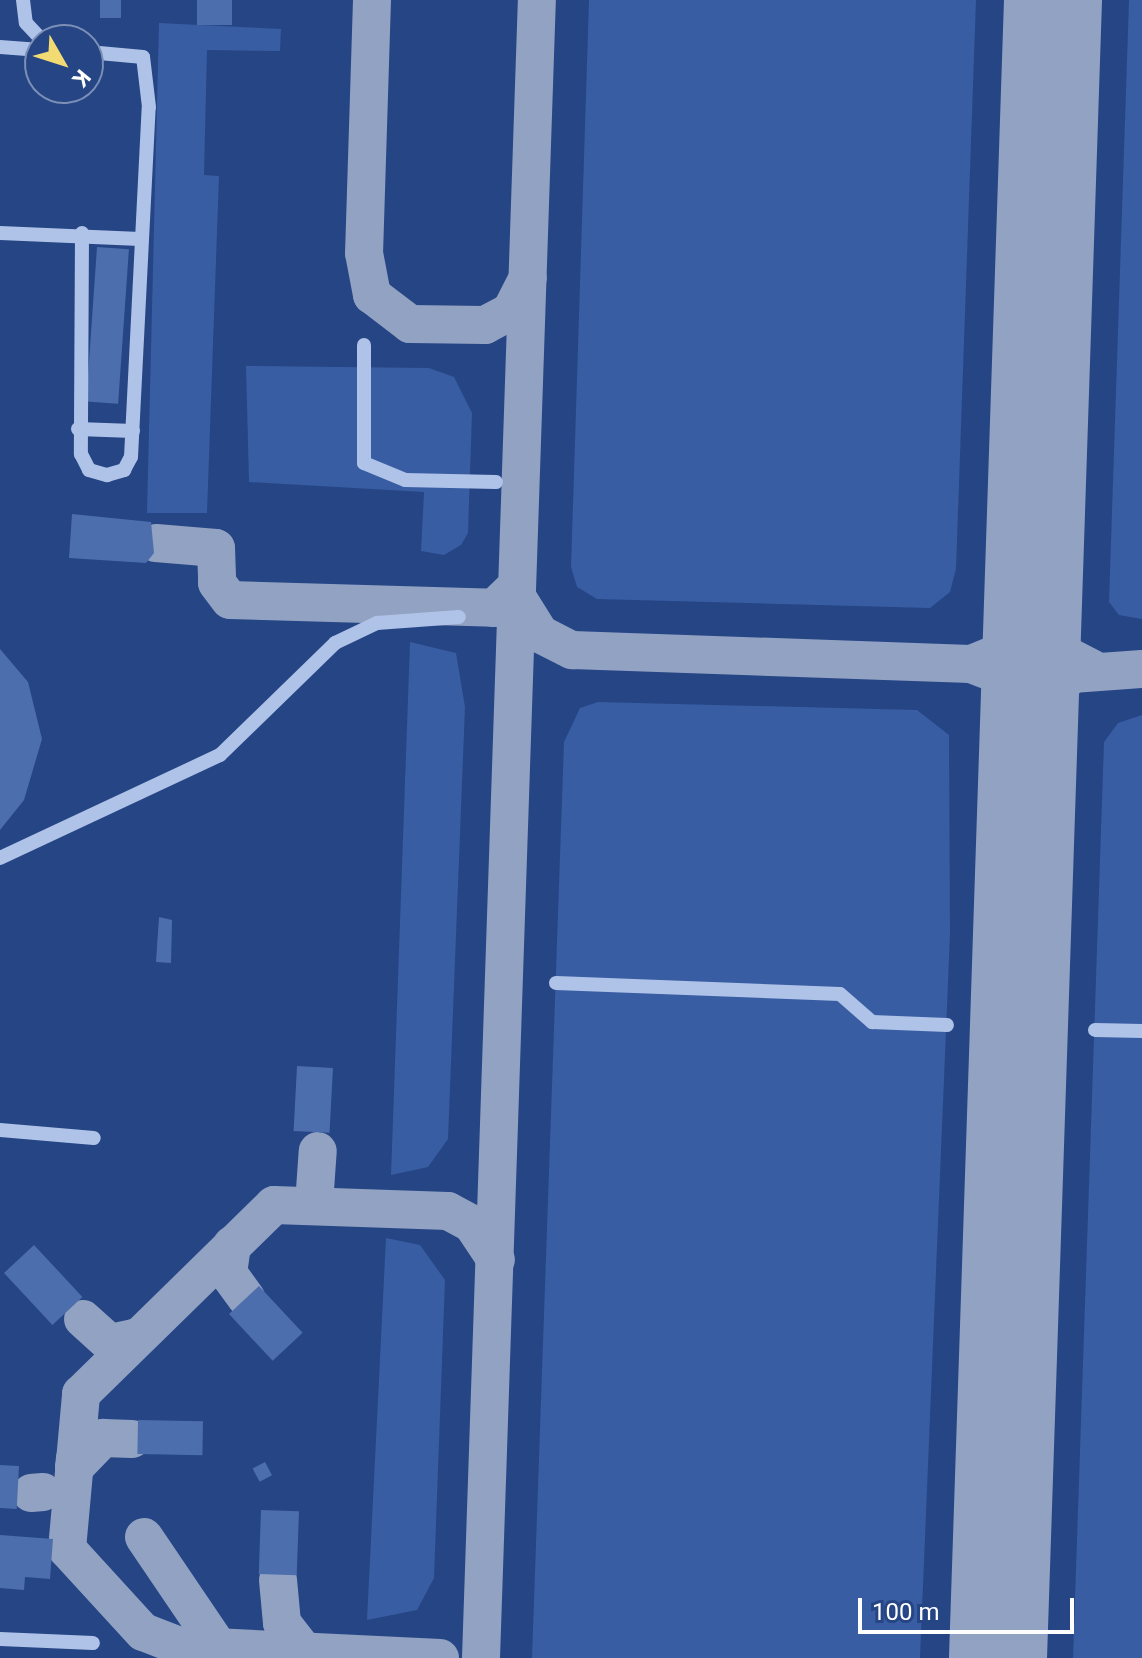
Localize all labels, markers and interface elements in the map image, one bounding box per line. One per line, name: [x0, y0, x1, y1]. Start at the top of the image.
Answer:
north arrow: [24, 24, 104, 104]
text: K: [67, 65, 96, 91]
scale bar: [862, 1582, 1078, 1632]
text: 100 m: [872, 1598, 939, 1626]

